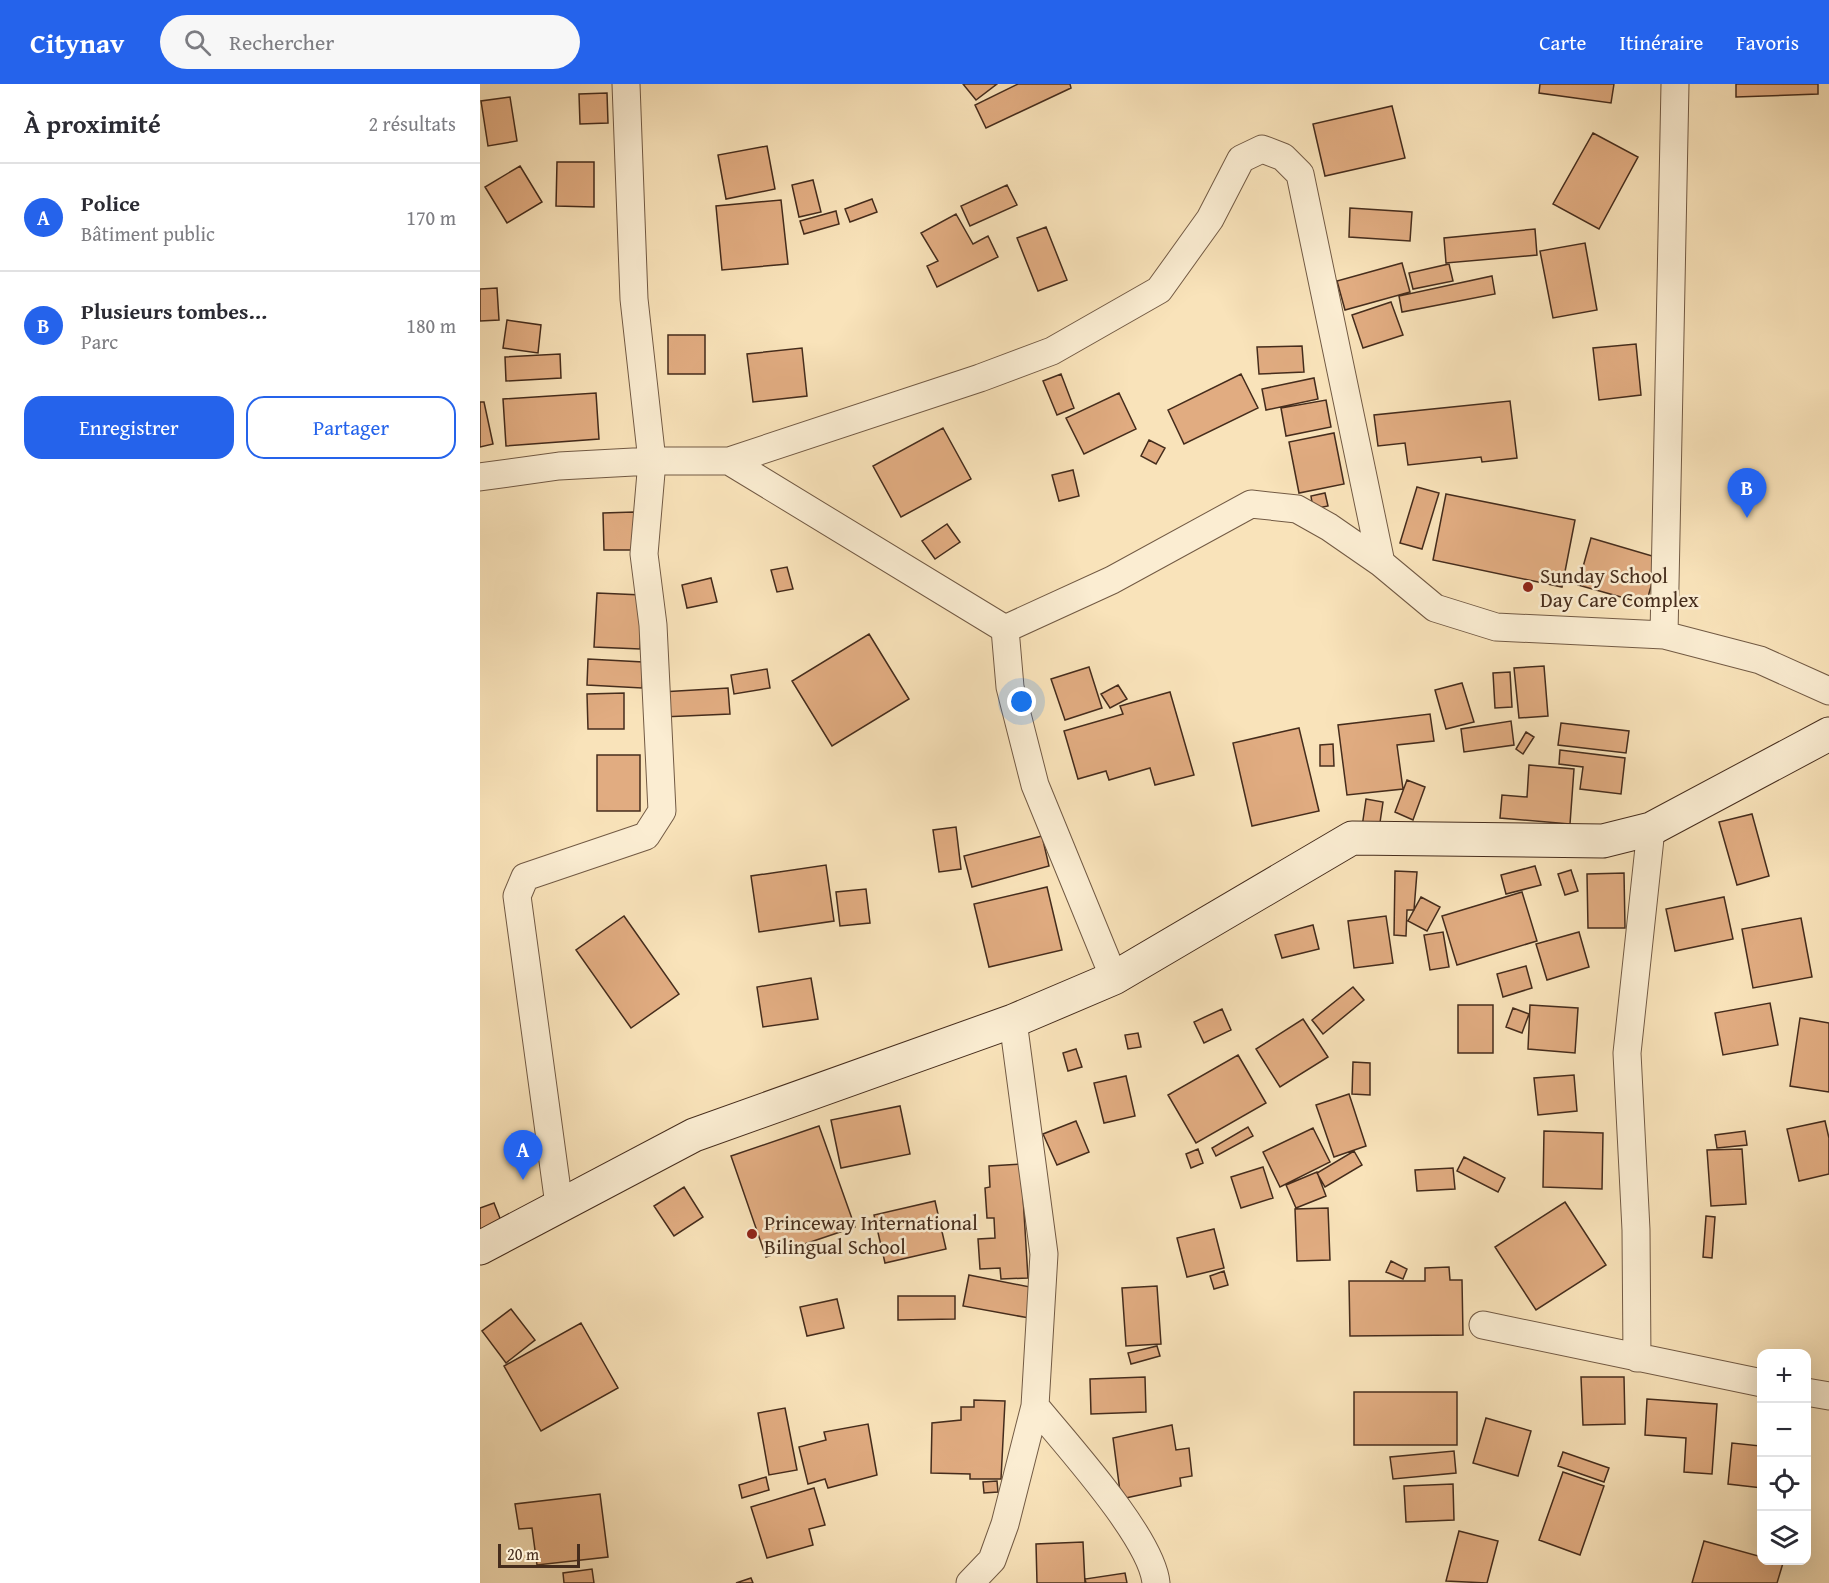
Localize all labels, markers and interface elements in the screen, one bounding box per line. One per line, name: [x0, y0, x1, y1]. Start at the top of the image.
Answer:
search box: [160, 15, 580, 69]
text: Citynav: [30, 22, 124, 63]
icon: search: [181, 26, 214, 59]
text: Rechercher: [229, 26, 334, 58]
text: Carte: [1539, 27, 1586, 58]
text: Itinéraire: [1619, 27, 1703, 58]
text: Favoris: [1736, 27, 1799, 58]
text: À proximité: [24, 104, 161, 143]
text: 2 résultats: [368, 109, 456, 138]
text: Police: [81, 187, 140, 219]
text: A: [37, 203, 50, 232]
text: 170 m: [406, 203, 456, 232]
text: Bâtiment public: [81, 219, 215, 248]
text: Plusieurs tombes...: [81, 295, 267, 327]
text: B: [37, 311, 50, 340]
text: 180 m: [406, 311, 456, 340]
text: Parc: [81, 327, 118, 356]
button: Enregistrer: [24, 396, 234, 459]
button: Partager: [246, 396, 456, 459]
pin: B: [1728, 468, 1766, 518]
place label: Sunday School Day Care Complex: [1540, 560, 1699, 615]
marker: Sunday School Day Care Complex: [1521, 580, 1535, 594]
your location: [1007, 687, 1036, 716]
pin: A: [504, 1130, 543, 1180]
place label: Princeway International Bilingual School: [764, 1207, 978, 1262]
marker: Princeway International Bilingual School: [745, 1227, 759, 1241]
map controls: [1757, 1349, 1811, 1565]
button: +: [1757, 1349, 1811, 1403]
button: −: [1757, 1403, 1811, 1457]
button: locate: [1757, 1457, 1811, 1511]
button: layers: [1757, 1511, 1811, 1565]
scale bar: [498, 1541, 580, 1568]
text: 20 m: [507, 1542, 539, 1566]

